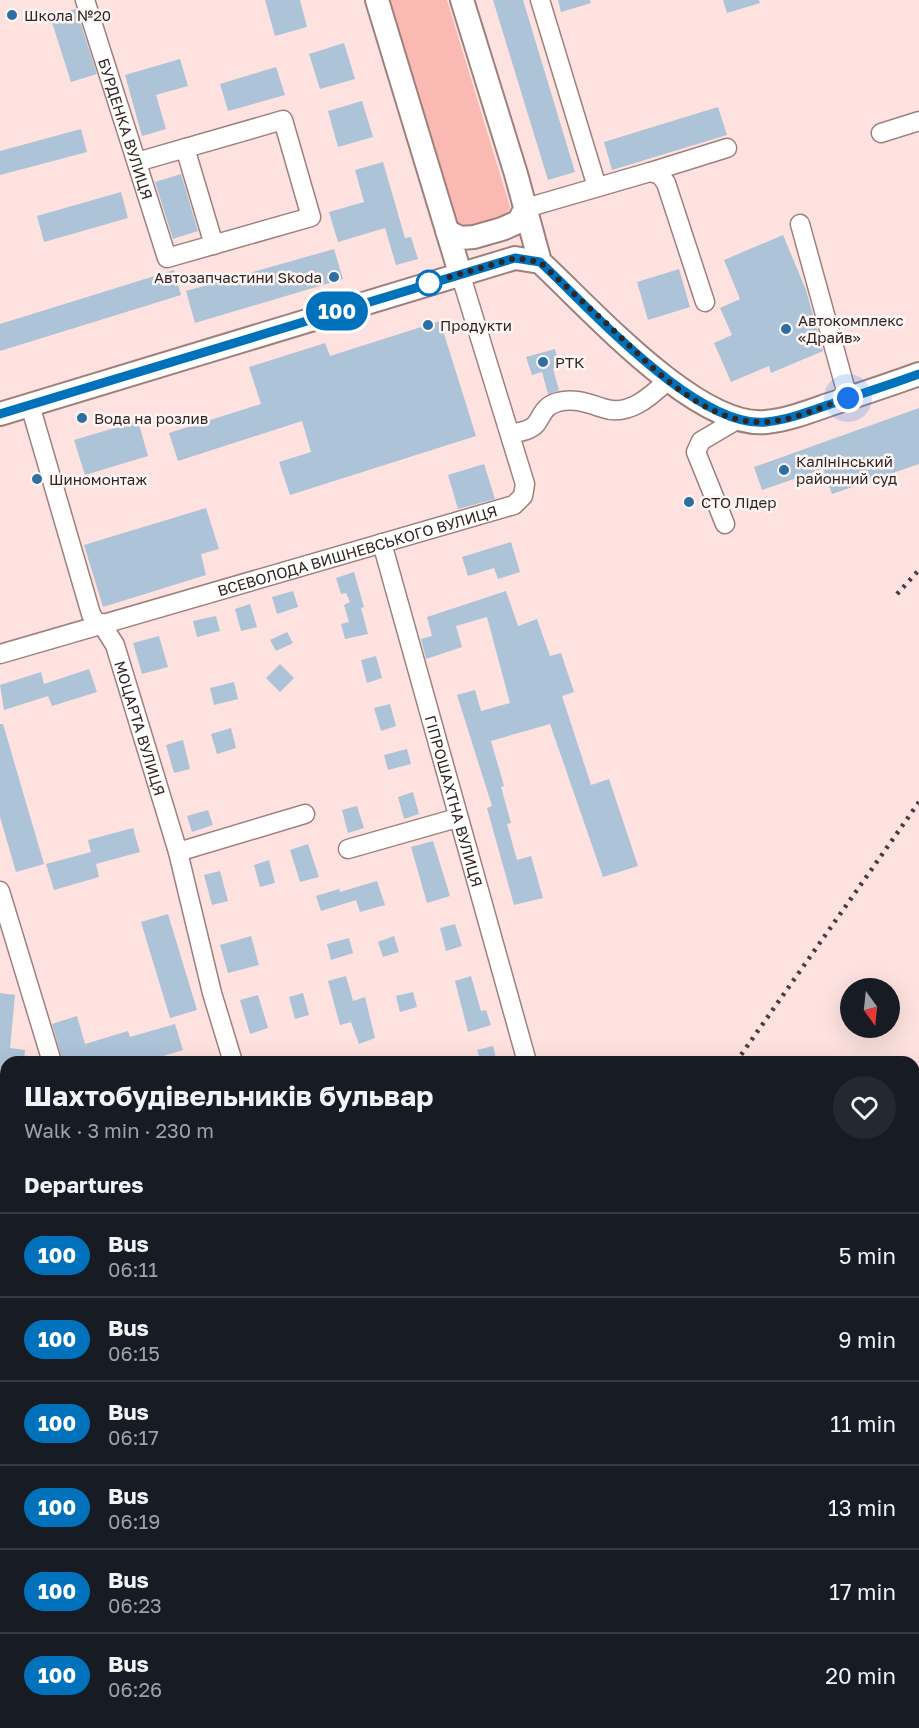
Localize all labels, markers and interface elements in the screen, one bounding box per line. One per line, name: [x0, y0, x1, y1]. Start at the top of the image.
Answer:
place label: Школа №20: [24, 6, 111, 24]
marker: Школа №20: [5, 8, 19, 22]
street label: БУРДЕНКА ВУЛИЦЯ: [95, 56, 157, 202]
place label: Автозапчастини Skoda: [154, 268, 322, 286]
marker: Автозапчастини Skoda: [327, 270, 341, 284]
unlabelled marker: [416, 270, 442, 296]
line badge: 100: [302, 292, 372, 330]
text: 100: [318, 298, 356, 324]
place label: Автокомплекс «Драйв»: [798, 311, 904, 346]
place label: Продукти: [440, 316, 512, 334]
marker: Продукти: [421, 318, 435, 332]
marker: Автокомплекс «Драйв»: [779, 322, 793, 336]
place label: РТК: [555, 353, 585, 371]
marker: РТК: [536, 355, 550, 369]
your location: [833, 383, 863, 413]
place label: Вода на розлив: [94, 409, 208, 427]
marker: Вода на розлив: [75, 411, 89, 425]
place label: Калінінський районний суд: [796, 452, 897, 487]
marker: Калінінський районний суд: [777, 463, 791, 477]
place label: Шиномонтаж: [49, 470, 147, 488]
marker: Шиномонтаж: [30, 472, 44, 486]
place label: СТО Лідер: [701, 493, 777, 511]
marker: СТО Лідер: [682, 495, 696, 509]
street label: ВСЕВОЛОДА ВИШНЕВСЬКОГО ВУЛИЦЯ: [215, 501, 499, 599]
street label: МОЦАРТА ВУЛИЦЯ: [111, 658, 169, 798]
street label: ГІПРОШАХТНА ВУЛИЦЯ: [422, 713, 487, 889]
north arrow: [840, 978, 900, 1038]
map controls: [840, 978, 900, 1038]
button: heart: [833, 1076, 896, 1139]
text: Шахтобудівельників бульвар: [24, 1079, 434, 1112]
text: Walk · 3 min · 230 m: [24, 1118, 214, 1142]
text: Departures: [24, 1171, 143, 1198]
text: Bus: [108, 1230, 149, 1257]
text: 100: [38, 1242, 76, 1268]
text: 5 min: [839, 1242, 896, 1269]
text: 06:11: [108, 1257, 158, 1281]
text: Bus: [108, 1314, 149, 1341]
text: 100: [38, 1326, 76, 1352]
text: 9 min: [838, 1326, 896, 1353]
text: 06:15: [108, 1341, 160, 1365]
text: Bus: [108, 1398, 149, 1425]
text: 100: [38, 1410, 76, 1436]
text: 11 min: [830, 1410, 896, 1437]
text: 06:17: [108, 1425, 159, 1449]
text: Bus: [108, 1482, 149, 1509]
text: 100: [38, 1494, 76, 1520]
text: 13 min: [828, 1494, 896, 1521]
text: 06:19: [108, 1509, 160, 1533]
text: Bus: [108, 1566, 149, 1593]
text: 100: [38, 1578, 76, 1604]
text: 17 min: [829, 1578, 896, 1605]
text: 06:23: [108, 1593, 162, 1617]
text: Bus: [108, 1650, 149, 1677]
text: 100: [38, 1662, 76, 1688]
text: 20 min: [825, 1662, 896, 1689]
text: 06:26: [108, 1677, 162, 1701]

